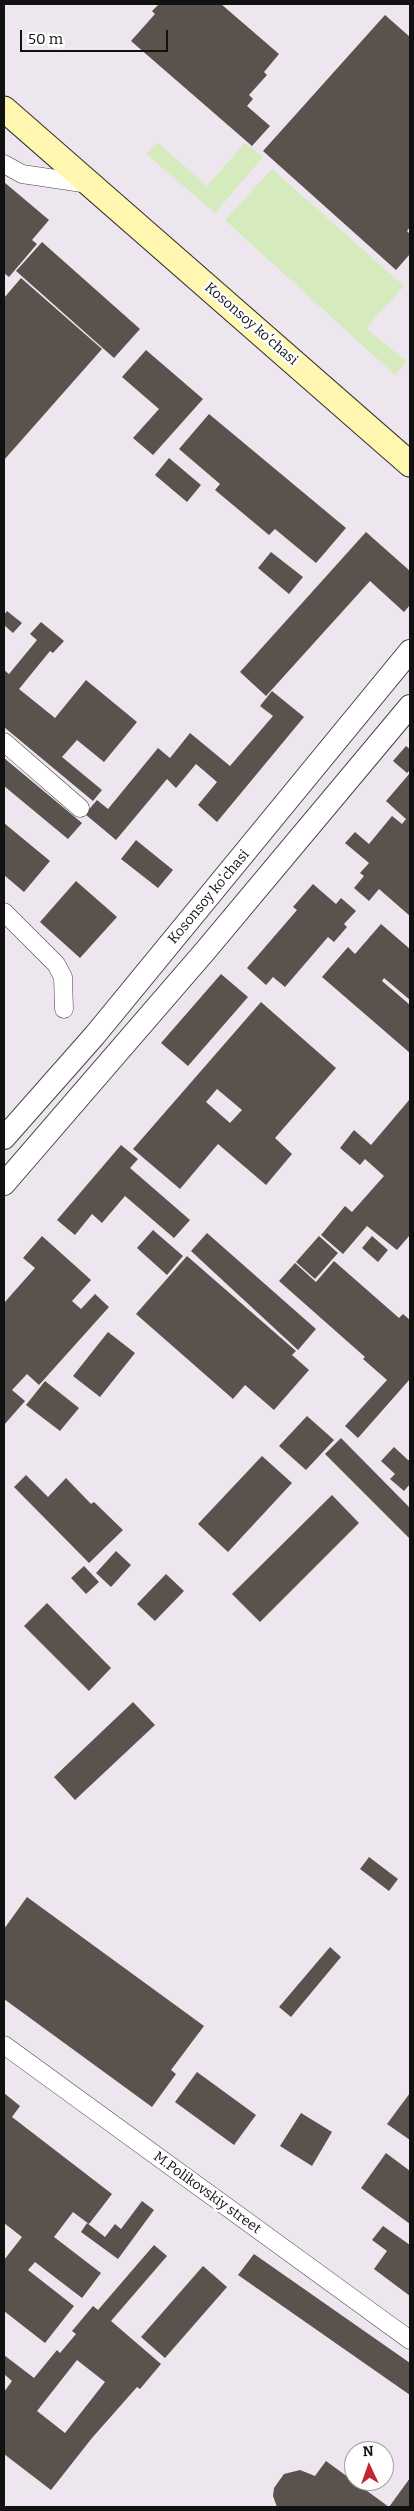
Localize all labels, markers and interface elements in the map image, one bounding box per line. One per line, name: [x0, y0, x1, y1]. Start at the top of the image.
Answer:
scale bar: [22, 20, 170, 52]
text: 50 m: [28, 30, 63, 48]
street label: Kosonsoy koʻchasi: [201, 279, 301, 369]
street label: Kosonsoy koʻchasi: [165, 847, 253, 947]
street label: M.Polikovskiy street: [150, 2148, 264, 2238]
north arrow: [344, 2441, 394, 2491]
text: N: [362, 2443, 374, 2460]

